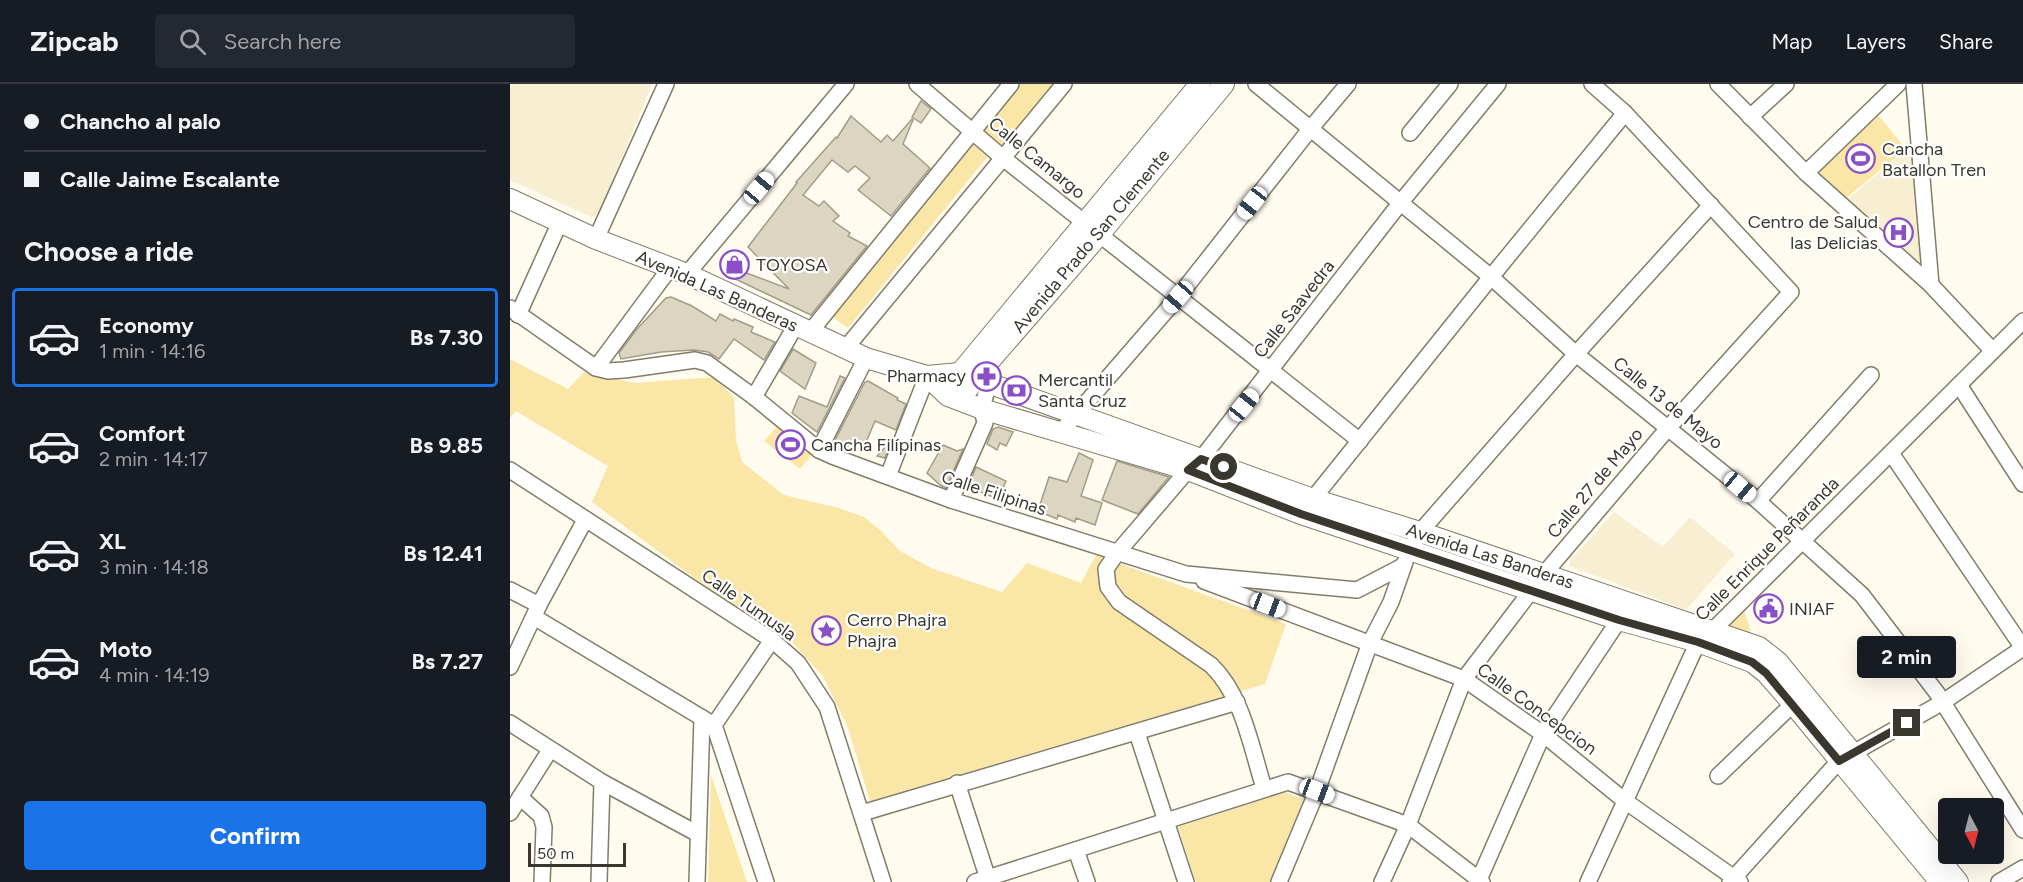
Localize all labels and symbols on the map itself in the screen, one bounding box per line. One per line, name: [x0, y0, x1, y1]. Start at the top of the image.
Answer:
street label: Calle Camargo: [984, 112, 1090, 204]
place label: Cancha Batallon Tren: [1882, 138, 1986, 181]
sports icon: Cancha Batallon Tren: [1845, 143, 1877, 175]
street label: Avenida Prado San Clemente: [1007, 144, 1175, 338]
car: [741, 168, 777, 208]
car: [1234, 183, 1270, 223]
place label: Centro de Salud las Delicias: [1748, 211, 1878, 254]
hospital icon: Centro de Salud las Delicias: [1883, 216, 1915, 248]
street label: Avenida Las Banderas: [633, 245, 801, 337]
shop icon: TOYOSA: [719, 249, 751, 281]
place label: TOYOSA: [756, 254, 828, 276]
street label: Calle Saavedra: [1249, 256, 1339, 362]
car: [1159, 278, 1197, 316]
street label: Calle 13 de Mayo: [1609, 352, 1727, 454]
pharmacy icon: Pharmacy: [971, 360, 1003, 392]
place label: Pharmacy: [887, 365, 967, 387]
place label: Mercantil Santa Cruz: [1038, 369, 1127, 412]
bank icon: Mercantil Santa Cruz: [1001, 374, 1033, 406]
car: [1226, 385, 1262, 425]
street label: Calle 27 de Mayo: [1542, 423, 1648, 543]
sports icon: Cancha Filípinas: [774, 429, 806, 461]
place label: Cancha Filípinas: [811, 434, 941, 456]
route start: [1210, 453, 1237, 480]
street label: Calle Filipinas: [939, 466, 1049, 520]
car: [1720, 469, 1760, 505]
street label: Calle Enrique Peñaranda: [1690, 472, 1844, 626]
street label: Avenida Las Banderas: [1403, 519, 1577, 593]
street label: Calle Tumusla: [697, 564, 801, 646]
car: [1248, 590, 1288, 620]
public building icon: INIAF: [1752, 593, 1784, 625]
place label: INIAF: [1789, 598, 1835, 620]
place label: Cerro Phajra Phajra: [847, 609, 947, 652]
place icon: Cerro Phajra Phajra: [810, 614, 842, 646]
callout: 2 min: [1858, 636, 1956, 678]
street label: Calle Concepcion: [1473, 658, 1601, 760]
route end: [1893, 709, 1920, 736]
car: [1297, 776, 1337, 806]
north arrow: [1938, 798, 2004, 864]
scale bar: [528, 840, 626, 868]

